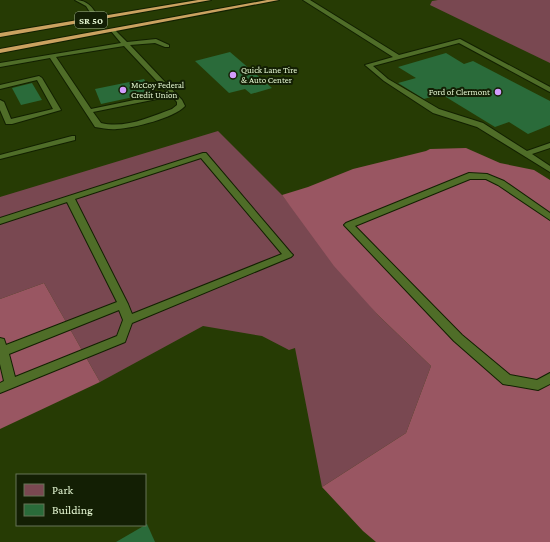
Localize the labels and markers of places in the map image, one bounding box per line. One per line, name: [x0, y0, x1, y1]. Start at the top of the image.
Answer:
place label: Quick Lane Tire & Auto Center: [241, 65, 297, 85]
marker: Quick Lane Tire & Auto Center: [228, 70, 238, 80]
place label: McCoy Federal Credit Union: [131, 80, 185, 100]
marker: McCoy Federal Credit Union: [118, 85, 128, 95]
place label: Ford of Clermont: [429, 87, 491, 97]
marker: Ford of Clermont: [493, 87, 503, 97]

